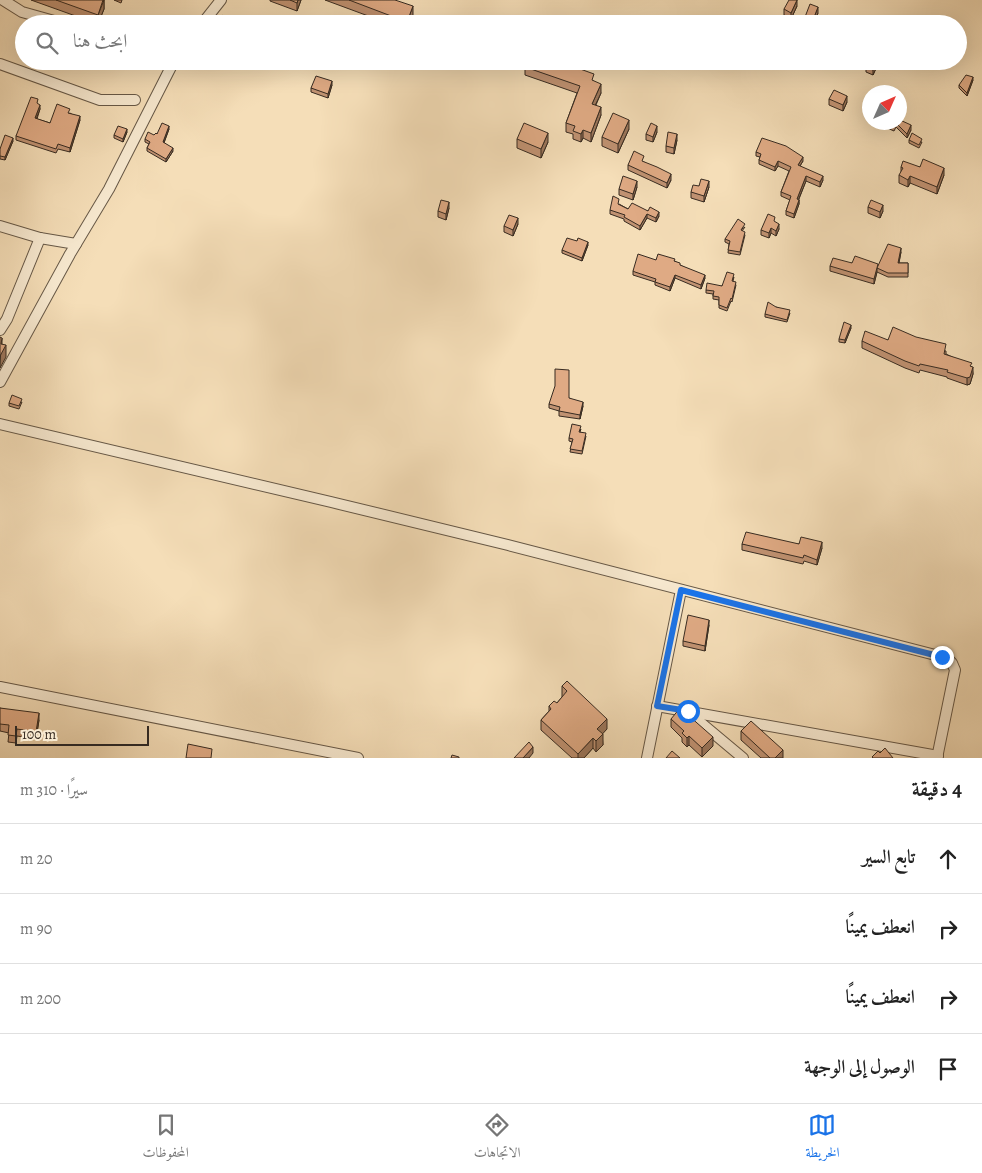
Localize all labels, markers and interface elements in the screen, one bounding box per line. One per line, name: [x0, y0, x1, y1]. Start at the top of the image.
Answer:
search box: [15, 15, 967, 70]
text: ابحث هنا: [73, 28, 127, 54]
icon: search: [33, 29, 61, 57]
north arrow: [862, 85, 907, 130]
route end: [931, 646, 954, 669]
route start: [677, 700, 700, 723]
scale bar: [15, 723, 149, 746]
text: 100 m: [22, 725, 56, 744]
text: 4 دقيقة: [912, 775, 962, 803]
text: سيرًا · 310 m: [20, 779, 88, 801]
text: تابع السير: [862, 844, 915, 870]
icon: ahead: [934, 845, 962, 873]
text: 20 m: [20, 848, 53, 870]
text: انعطف يمينًا: [845, 914, 915, 940]
icon: right: [934, 915, 962, 943]
text: 90 m: [20, 918, 52, 940]
text: انعطف يمينًا: [845, 984, 915, 1010]
icon: right: [934, 985, 962, 1013]
text: 200 m: [20, 988, 61, 1010]
text: الوصول إلى الوجهة: [804, 1054, 915, 1080]
icon: arrive: [934, 1055, 962, 1083]
tab: المحفوظات: [143, 1111, 189, 1166]
tab: الاتجاهات: [474, 1111, 520, 1166]
tab: الخريطة: [805, 1111, 840, 1166]

